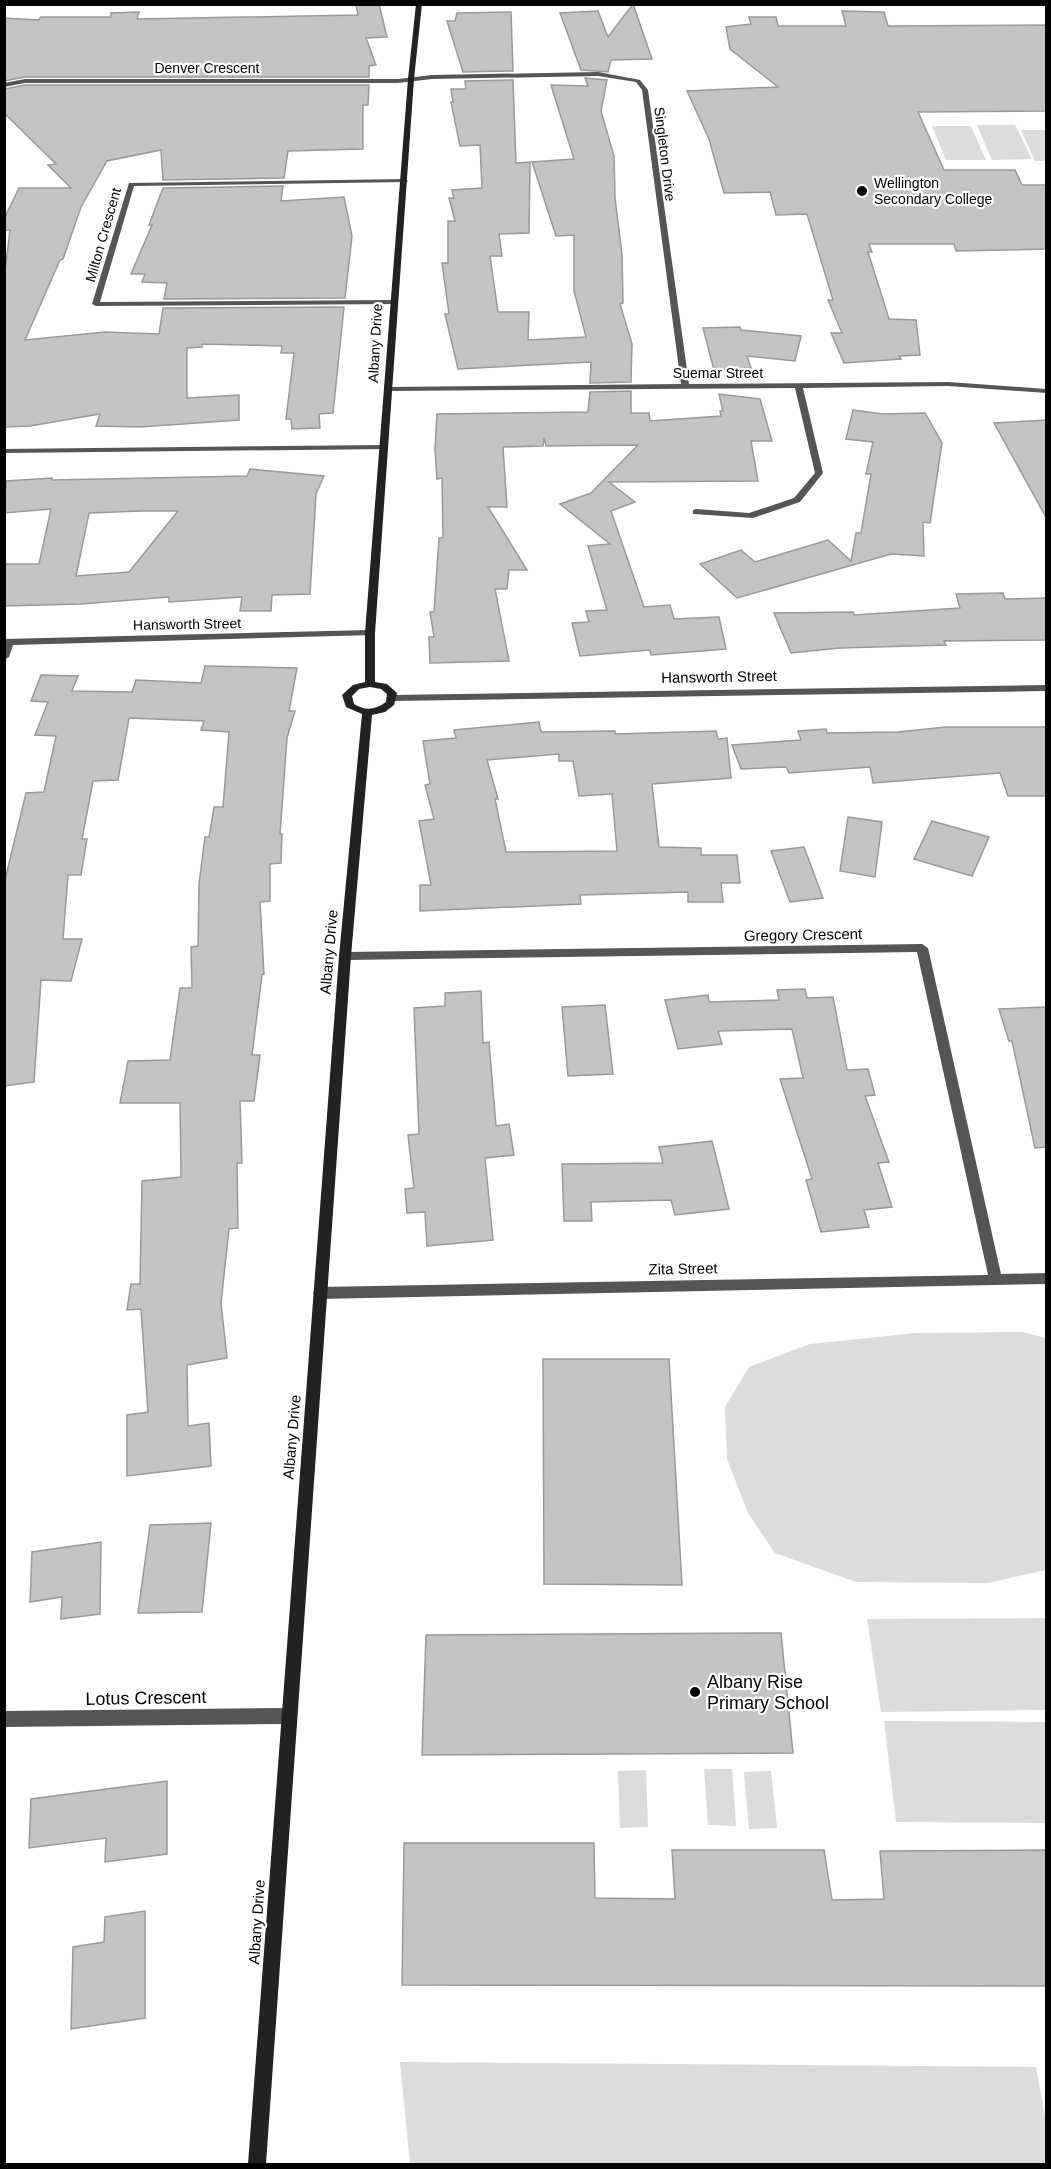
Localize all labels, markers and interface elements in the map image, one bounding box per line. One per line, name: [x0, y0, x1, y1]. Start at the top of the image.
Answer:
street label: Denver Crescent: [154, 60, 260, 76]
street label: Singleton Drive: [651, 106, 679, 202]
place label: Wellington Secondary College: [874, 175, 993, 207]
marker: Wellington Secondary College: [855, 184, 869, 198]
street label: Milton Crescent: [82, 186, 124, 284]
street label: Albany Drive: [365, 303, 385, 383]
street label: Suemar Street: [673, 365, 763, 381]
street label: Hansworth Street: [133, 615, 241, 633]
street label: Hansworth Street: [661, 667, 778, 686]
street label: Albany Drive: [316, 909, 341, 995]
street label: Gregory Crescent: [744, 925, 863, 944]
street label: Zita Street: [648, 1259, 719, 1278]
street label: Albany Drive: [279, 1394, 304, 1480]
place label: Albany Rise Primary School: [707, 1672, 829, 1713]
marker: Albany Rise Primary School: [688, 1685, 702, 1699]
street label: Lotus Crescent: [85, 1687, 207, 1709]
street label: Albany Drive: [245, 1879, 268, 1965]

